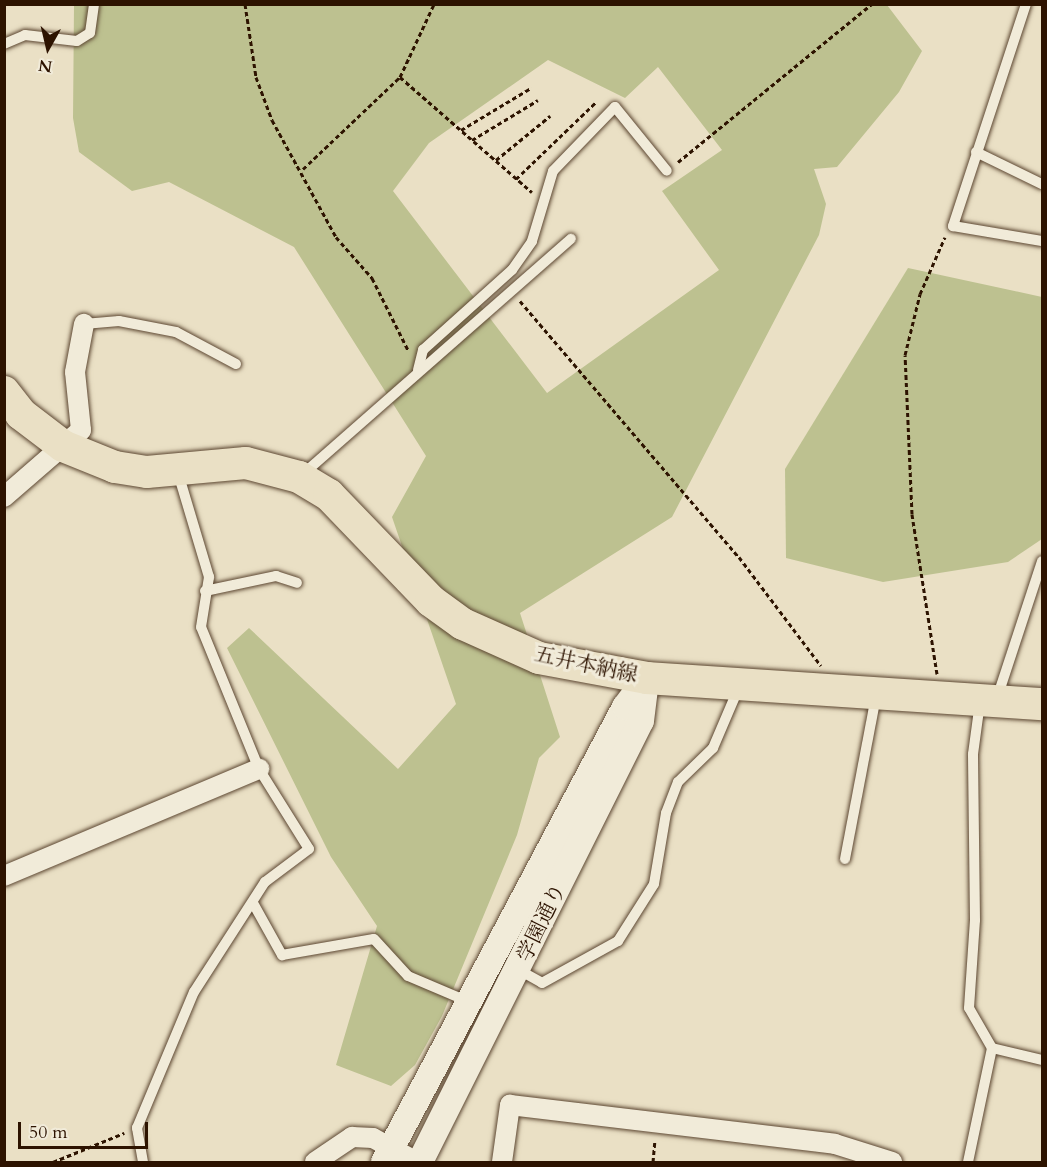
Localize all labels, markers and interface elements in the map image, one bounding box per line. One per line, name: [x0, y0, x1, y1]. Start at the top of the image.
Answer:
north arrow: [18, 18, 78, 78]
text: N: [37, 54, 54, 78]
street label: 五井本納線: [532, 642, 640, 688]
street label: 学園通り: [512, 880, 572, 966]
scale bar: [21, 1110, 152, 1148]
text: 50 m: [29, 1120, 68, 1145]

